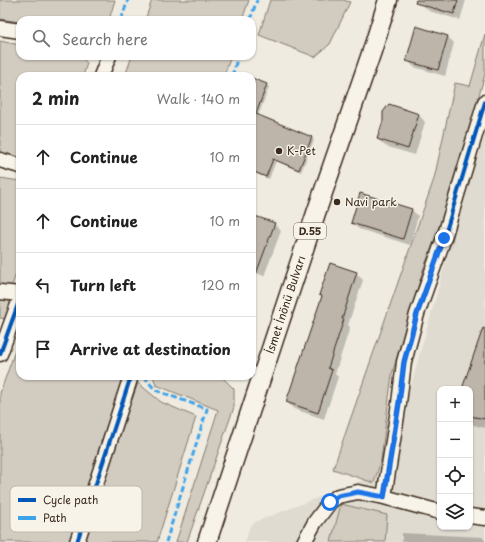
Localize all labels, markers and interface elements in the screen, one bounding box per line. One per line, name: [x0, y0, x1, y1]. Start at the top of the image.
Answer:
search box: [16, 16, 256, 60]
icon: search: [30, 27, 52, 49]
text: Search here: [62, 27, 148, 50]
text: 2 min: [32, 85, 79, 111]
text: Walk · 140 m: [157, 89, 240, 108]
place label: K-Pet: [287, 142, 316, 159]
text: Continue: [70, 145, 138, 168]
icon: ahead: [32, 146, 54, 168]
marker: K-Pet: [274, 146, 284, 156]
text: 10 m: [210, 147, 240, 166]
place label: Navi park: [345, 193, 397, 210]
marker: Navi park: [332, 197, 342, 207]
text: Continue: [70, 209, 138, 232]
icon: ahead: [32, 210, 54, 232]
text: 10 m: [210, 211, 240, 230]
road number: D.55: [294, 223, 326, 239]
route end: [435, 229, 453, 247]
street label: İsmet İnönü Bulvarı: [261, 253, 309, 356]
text: Turn left: [70, 273, 136, 296]
icon: left: [32, 274, 54, 296]
text: 120 m: [201, 275, 240, 294]
text: Arrive at destination: [70, 337, 231, 360]
icon: arrive: [32, 338, 54, 360]
map controls: [437, 386, 473, 530]
button: +: [437, 386, 473, 422]
button: −: [437, 422, 473, 458]
button: locate: [437, 458, 473, 494]
legend: [10, 486, 142, 532]
text: Cycle path: [43, 491, 98, 508]
route start: [321, 493, 339, 511]
button: layers: [437, 494, 473, 530]
text: Path: [43, 509, 67, 526]

